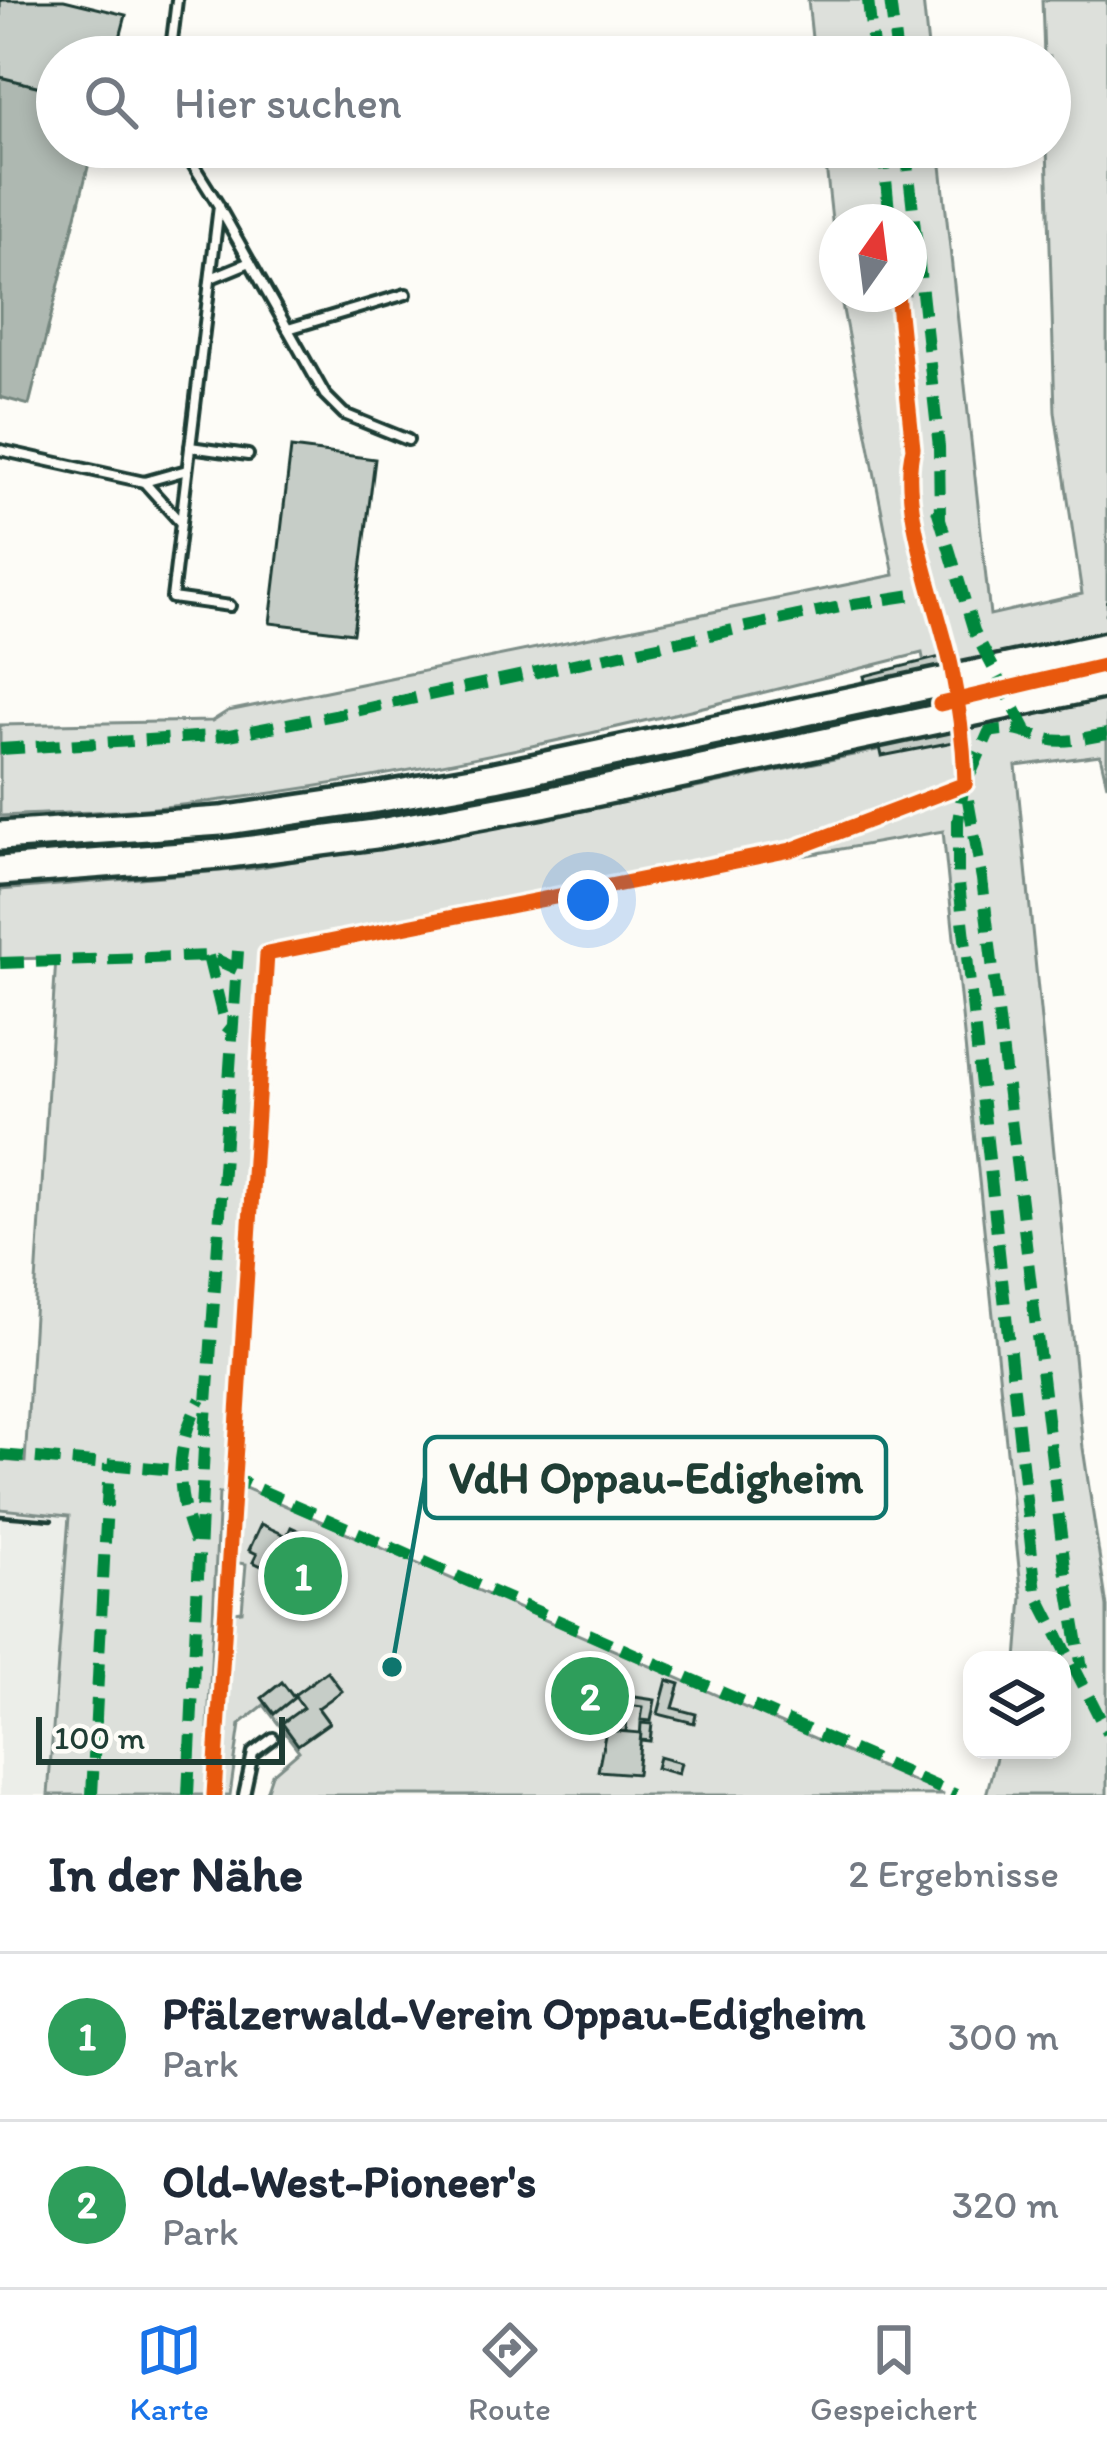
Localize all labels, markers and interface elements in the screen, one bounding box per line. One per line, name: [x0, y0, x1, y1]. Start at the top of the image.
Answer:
search box: [36, 36, 1071, 168]
icon: search: [78, 69, 144, 135]
text: Hier suchen: [174, 75, 402, 129]
north arrow: [819, 204, 927, 312]
your location: [558, 870, 618, 930]
callout: VdH Oppau-Edigheim: [425, 1437, 886, 1518]
text: VdH Oppau-Edigheim: [449, 1450, 863, 1504]
pin: 1: [264, 1531, 342, 1621]
pin: 2: [551, 1651, 629, 1741]
map controls: [963, 1651, 1071, 1759]
button: layers: [963, 1651, 1071, 1759]
scale bar: [36, 1711, 285, 1764]
text: 100 m: [54, 1718, 145, 1757]
text: In der Nähe: [48, 1843, 303, 1904]
text: 2 Ergebnisse: [848, 1850, 1059, 1897]
text: Pfälzerwald-Verein Oppau-Edigheim: [162, 1986, 866, 2040]
text: 1: [78, 2013, 96, 2060]
text: 300 m: [948, 2013, 1059, 2060]
text: Park: [162, 2040, 239, 2087]
text: Old-West-Pioneer's: [162, 2154, 536, 2208]
text: 2: [77, 2181, 97, 2228]
text: 320 m: [952, 2181, 1059, 2228]
text: Park: [162, 2208, 239, 2255]
tab: Karte: [130, 2317, 209, 2428]
tab: Route: [468, 2317, 551, 2428]
tab: Gespeichert: [810, 2317, 977, 2428]

